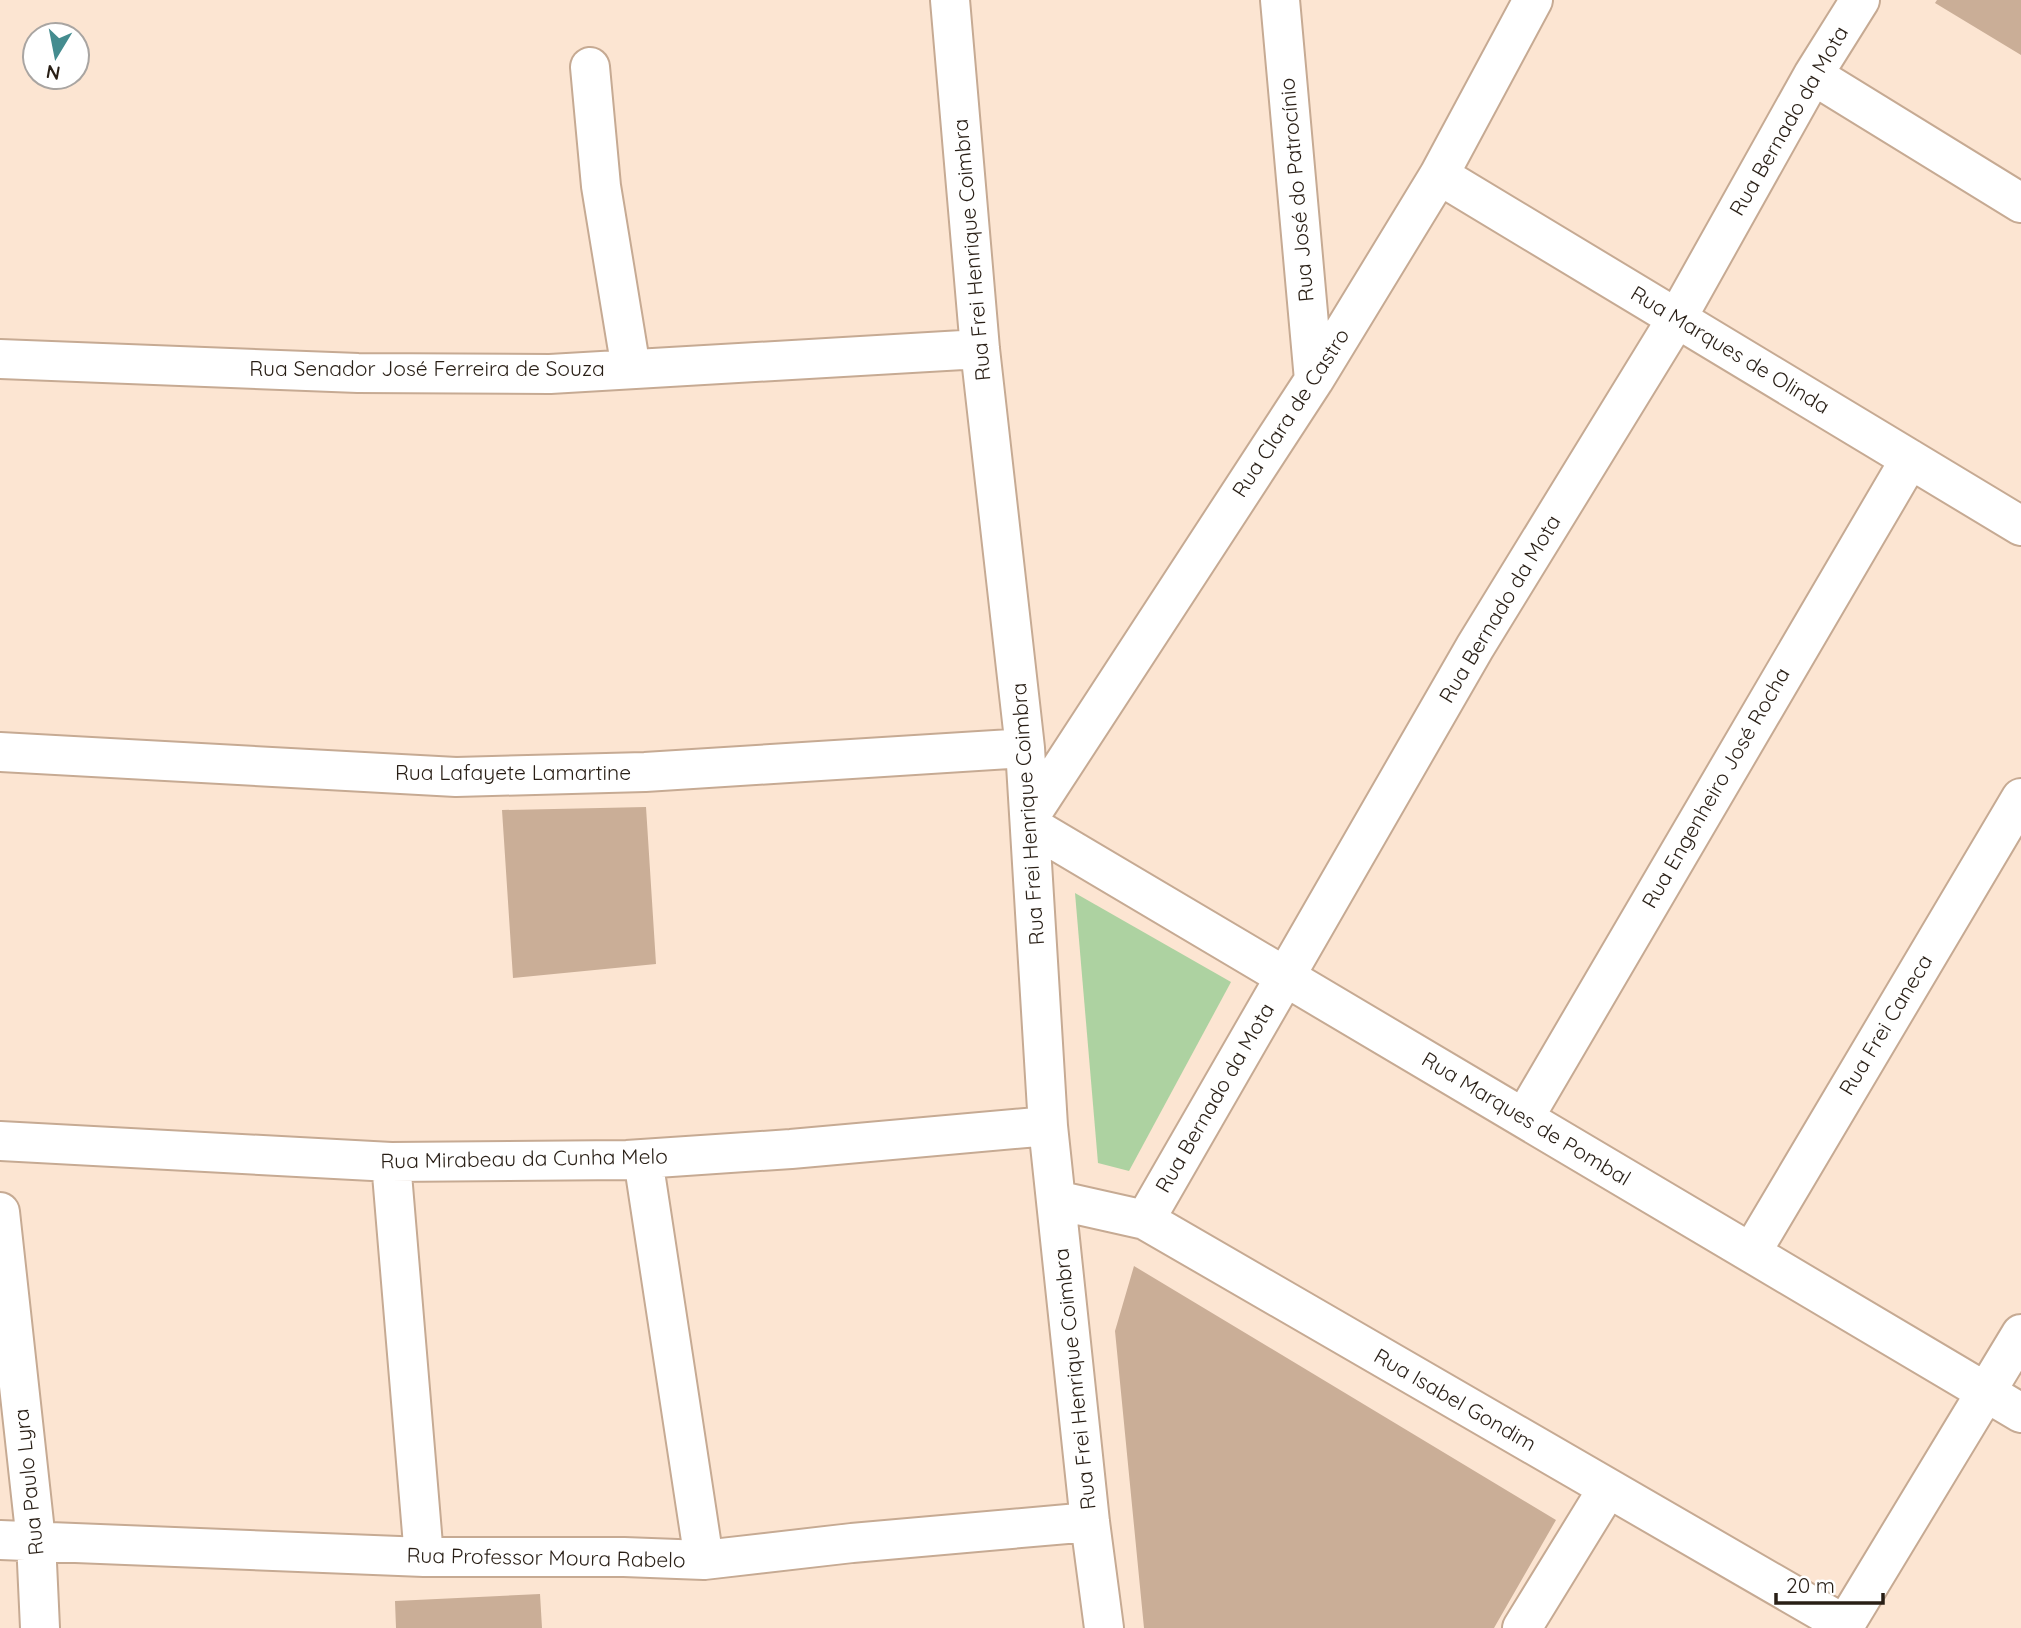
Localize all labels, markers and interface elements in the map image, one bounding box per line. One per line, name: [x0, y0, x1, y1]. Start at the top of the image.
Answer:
north arrow: [21, 21, 91, 91]
street label: Rua Bernado da Mota: [1723, 21, 1853, 220]
text: N: [44, 60, 62, 86]
street label: Rua José do Patrocínio: [1273, 77, 1319, 303]
street label: Rua Frei Henrique Coimbra: [947, 118, 995, 382]
street label: Rua Marques de Olinda: [1626, 279, 1835, 419]
street label: Rua Clara de Castro: [1226, 323, 1354, 502]
street label: Rua Senador José Ferreira de Souza: [249, 355, 605, 381]
street label: Rua Bernado da Mota: [1433, 510, 1566, 707]
street label: Rua Engenheiro José Rocha: [1635, 662, 1795, 913]
street label: Rua Frei Henrique Coimbra: [1005, 682, 1049, 946]
street label: Rua Lafayete Lamartine: [395, 759, 631, 785]
street label: Rua Frei Caneca: [1833, 949, 1937, 1100]
street label: Rua Bernado da Mota: [1149, 998, 1279, 1197]
street label: Rua Marques de Pombal: [1417, 1045, 1636, 1191]
street label: Rua Mirabeau da Cunha Melo: [380, 1142, 668, 1174]
street label: Rua Frei Henrique Coimbra: [1047, 1247, 1101, 1511]
street label: Rua Isabel Gondim: [1370, 1342, 1541, 1456]
street label: Rua Paulo Lyra: [7, 1407, 49, 1557]
street label: Rua Professor Moura Rabelo: [406, 1542, 686, 1572]
scale bar: [1776, 1562, 1883, 1606]
text: 20 m: [1786, 1572, 1835, 1598]

